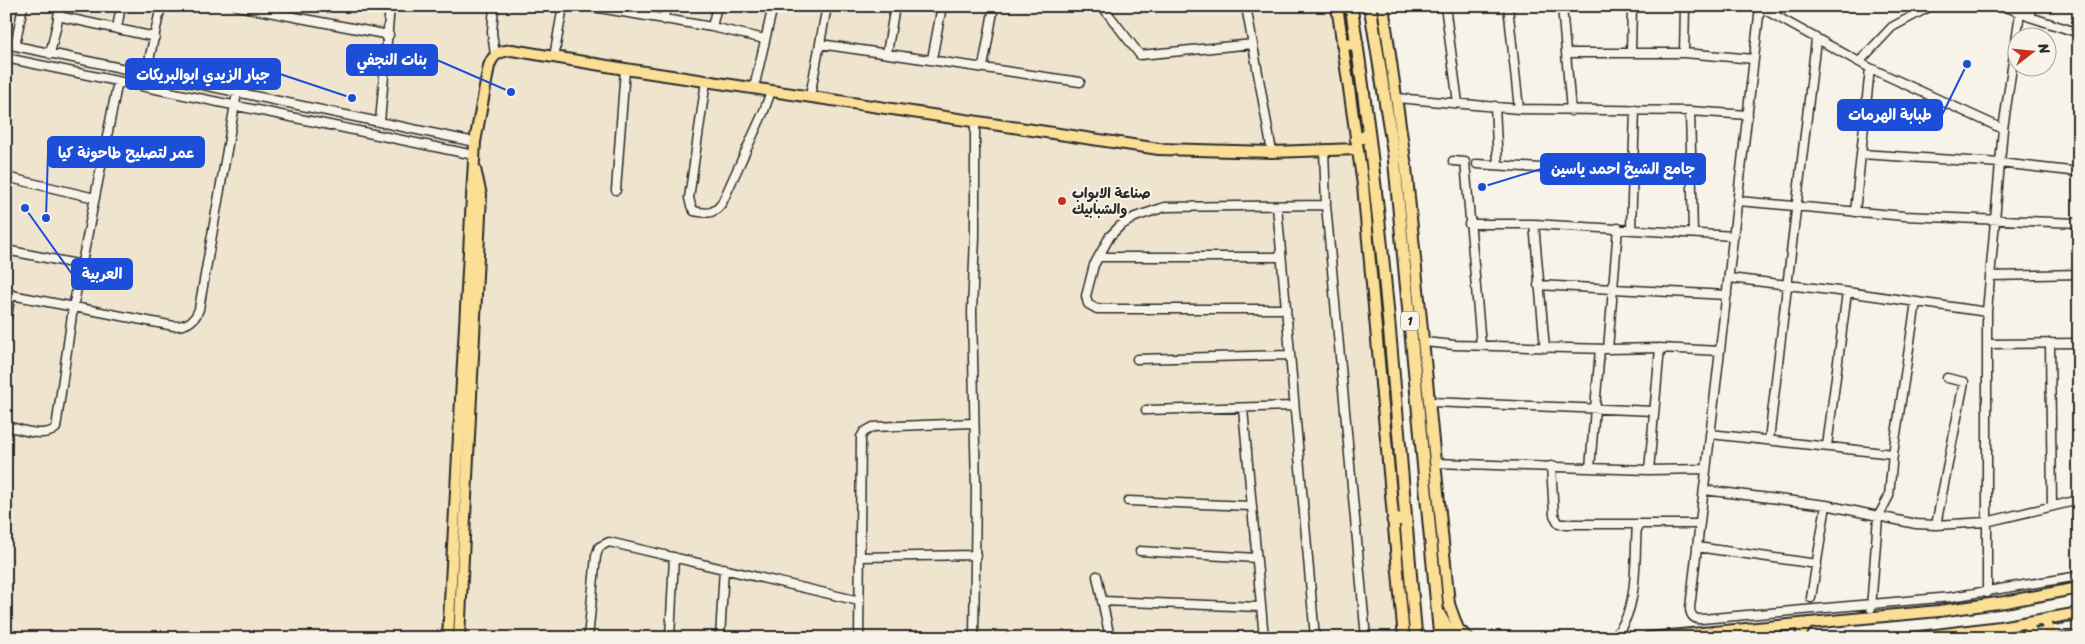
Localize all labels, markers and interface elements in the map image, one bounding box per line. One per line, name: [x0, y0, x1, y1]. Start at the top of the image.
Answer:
north arrow: [2008, 28, 2058, 78]
text: N: [2030, 39, 2057, 57]
callout: بنات النجفي: [347, 45, 437, 75]
text: بنات النجفي: [357, 47, 427, 74]
callout: جبار الزيدي ابوالبريكات: [126, 59, 280, 89]
text: جبار الزيدي ابوالبريكات: [136, 62, 270, 88]
callout: طبابة الهرمات: [1838, 100, 1942, 130]
text: طبابة الهرمات: [1848, 102, 1932, 128]
callout: عمر لتصليح طاحونة كيا: [48, 137, 204, 167]
text: عمر لتصليح طاحونة كيا: [58, 140, 194, 166]
callout: جامع الشيخ احمد ياسين: [1541, 154, 1705, 184]
text: جامع الشيخ احمد ياسين: [1551, 156, 1695, 182]
place label: صناعة الابواب والشبابيك: [1072, 181, 1151, 222]
marker: صناعة الابواب والشبابيك: [1056, 195, 1068, 207]
callout: العربية: [72, 259, 132, 289]
text: العربية: [82, 261, 122, 287]
road number: 1: [1401, 312, 1419, 331]

